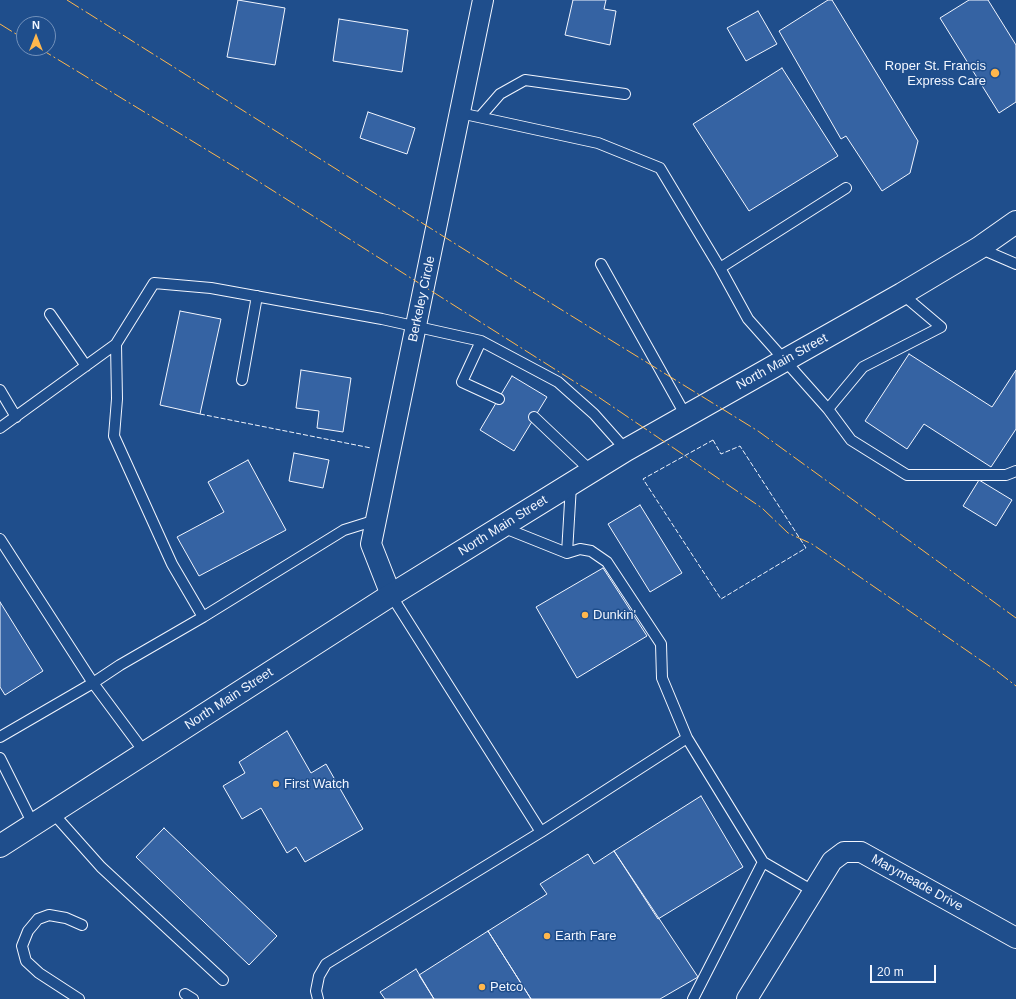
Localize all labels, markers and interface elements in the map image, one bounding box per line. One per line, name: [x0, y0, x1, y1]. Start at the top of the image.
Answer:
north arrow: [16, 16, 56, 56]
text: N: [32, 19, 40, 31]
place label: Roper St. Francis Express Care: [885, 58, 986, 89]
marker: Roper St. Francis Express Care: [989, 67, 1001, 79]
street label: Berkeley Circle: [405, 255, 439, 343]
street label: North Main Street: [734, 330, 830, 394]
street label: North Main Street: [456, 492, 550, 560]
place label: Dunkin': [593, 607, 636, 623]
marker: Dunkin': [580, 610, 590, 620]
street label: North Main Street: [182, 665, 276, 733]
place label: First Watch: [284, 776, 349, 792]
marker: First Watch: [271, 779, 281, 789]
street label: Marymeade Drive: [868, 851, 966, 915]
place label: Earth Fare: [555, 928, 616, 944]
marker: Earth Fare: [542, 931, 552, 941]
scale bar: [872, 957, 938, 983]
text: 20 m: [877, 965, 904, 979]
place label: Petco: [490, 979, 523, 995]
marker: Petco: [477, 982, 487, 992]

